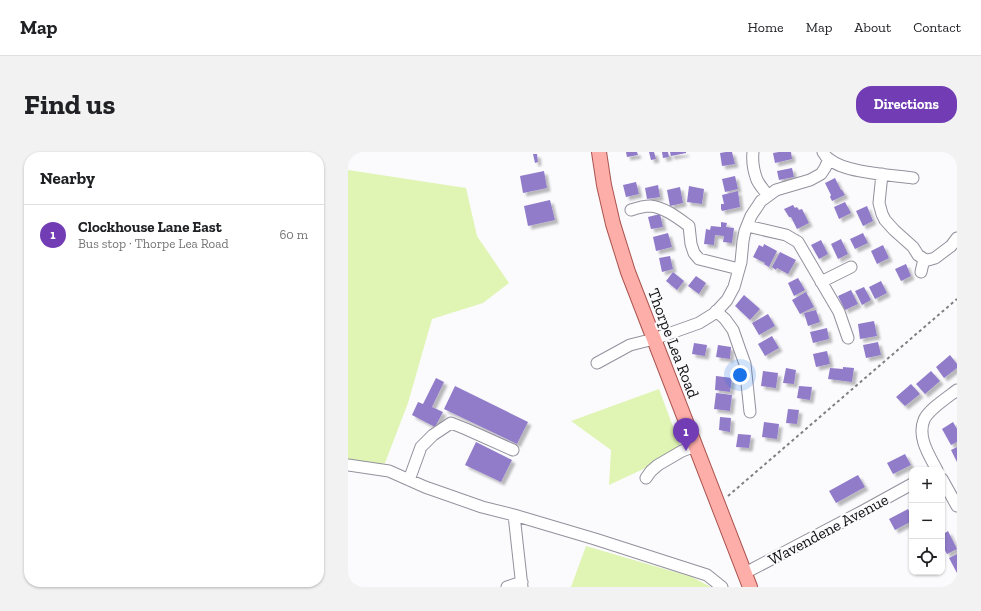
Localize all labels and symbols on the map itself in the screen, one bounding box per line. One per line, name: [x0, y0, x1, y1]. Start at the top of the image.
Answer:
street label: Thorpe Lea Road: [644, 286, 703, 401]
your location: [730, 365, 750, 385]
pin: 1: [673, 418, 699, 451]
street label: Wavendene Avenue: [765, 490, 891, 569]

